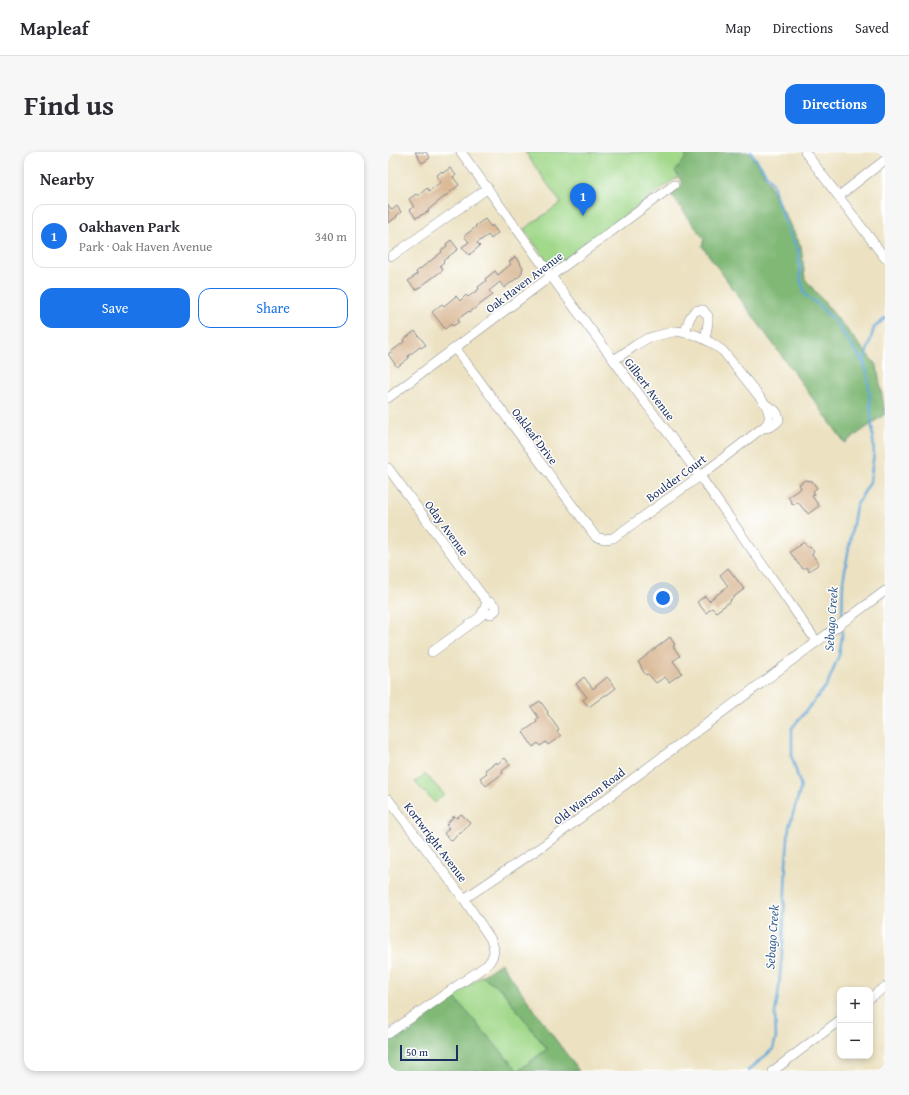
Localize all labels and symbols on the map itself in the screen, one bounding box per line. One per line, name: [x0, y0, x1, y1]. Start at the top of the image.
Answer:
pin: 1: [570, 183, 596, 216]
street label: Oak Haven Avenue: [482, 247, 566, 317]
street label: Gilbert Avenue: [621, 354, 679, 424]
street label: Oakleaf Drive: [508, 404, 562, 468]
street label: Boulder Court: [642, 450, 710, 506]
street label: Oday Avenue: [421, 497, 473, 560]
water label: Sebago Creek: [819, 586, 843, 652]
your location: [653, 588, 673, 608]
street label: Old Warson Road: [550, 763, 629, 828]
street label: Kortwright Avenue: [400, 799, 472, 886]
water label: Sebago Creek: [760, 904, 784, 970]
scale bar: [400, 1043, 458, 1062]

